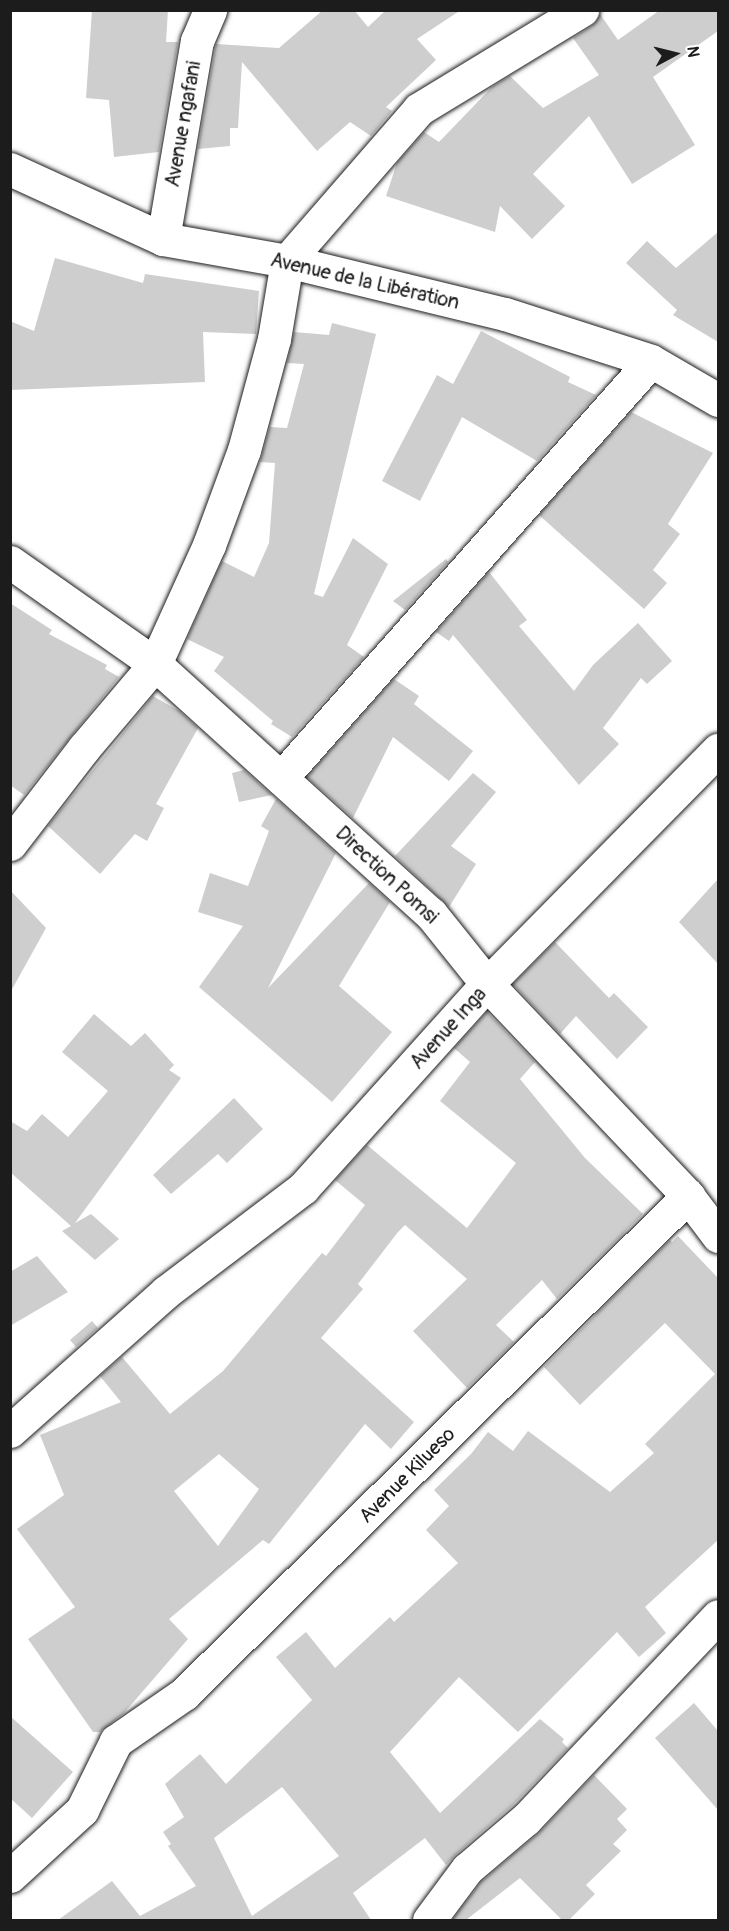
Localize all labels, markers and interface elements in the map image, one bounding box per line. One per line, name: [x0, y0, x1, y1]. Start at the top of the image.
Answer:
north arrow: [645, 24, 705, 84]
text: N: [682, 45, 703, 58]
street label: Avenue ngafani: [160, 59, 206, 189]
street label: Avenue de la Libération: [268, 248, 462, 314]
street label: Direction Pomsi: [331, 821, 443, 929]
street label: Avenue Inga: [405, 982, 491, 1074]
street label: Avenue Kilueso: [354, 1422, 460, 1528]

